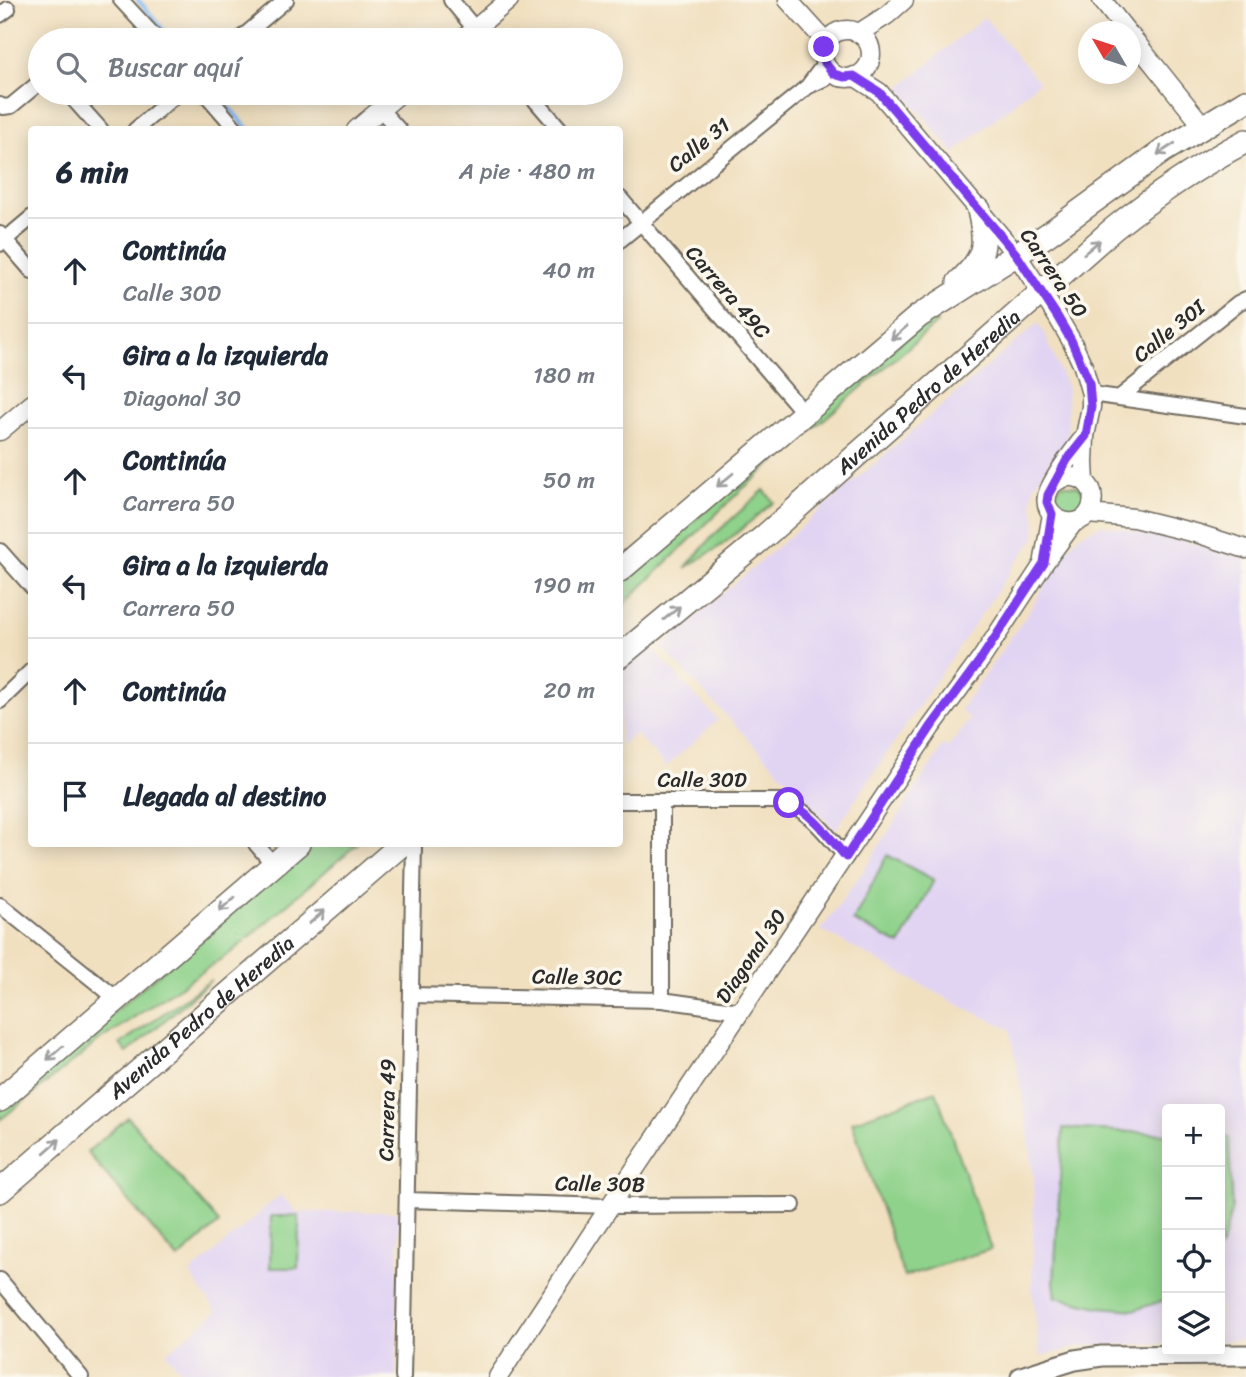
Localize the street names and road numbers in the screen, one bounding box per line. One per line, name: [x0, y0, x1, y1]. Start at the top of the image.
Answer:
street label: Calle 31: [659, 107, 739, 183]
street label: Carrera 50: [1010, 220, 1098, 326]
street label: Carrera 49C: [676, 236, 780, 348]
street label: Calle 30I: [1124, 288, 1215, 373]
street label: Avenida Pedro de Heredia: [826, 299, 1030, 485]
street label: Calle 30D: [657, 761, 747, 799]
street label: Diagonal 30: [705, 901, 797, 1011]
street label: Avenida Pedro de Heredia: [98, 925, 304, 1110]
street label: Calle 30C: [532, 957, 622, 997]
street label: Carrera 49: [367, 1058, 407, 1161]
street label: Calle 30B: [555, 1164, 645, 1204]

